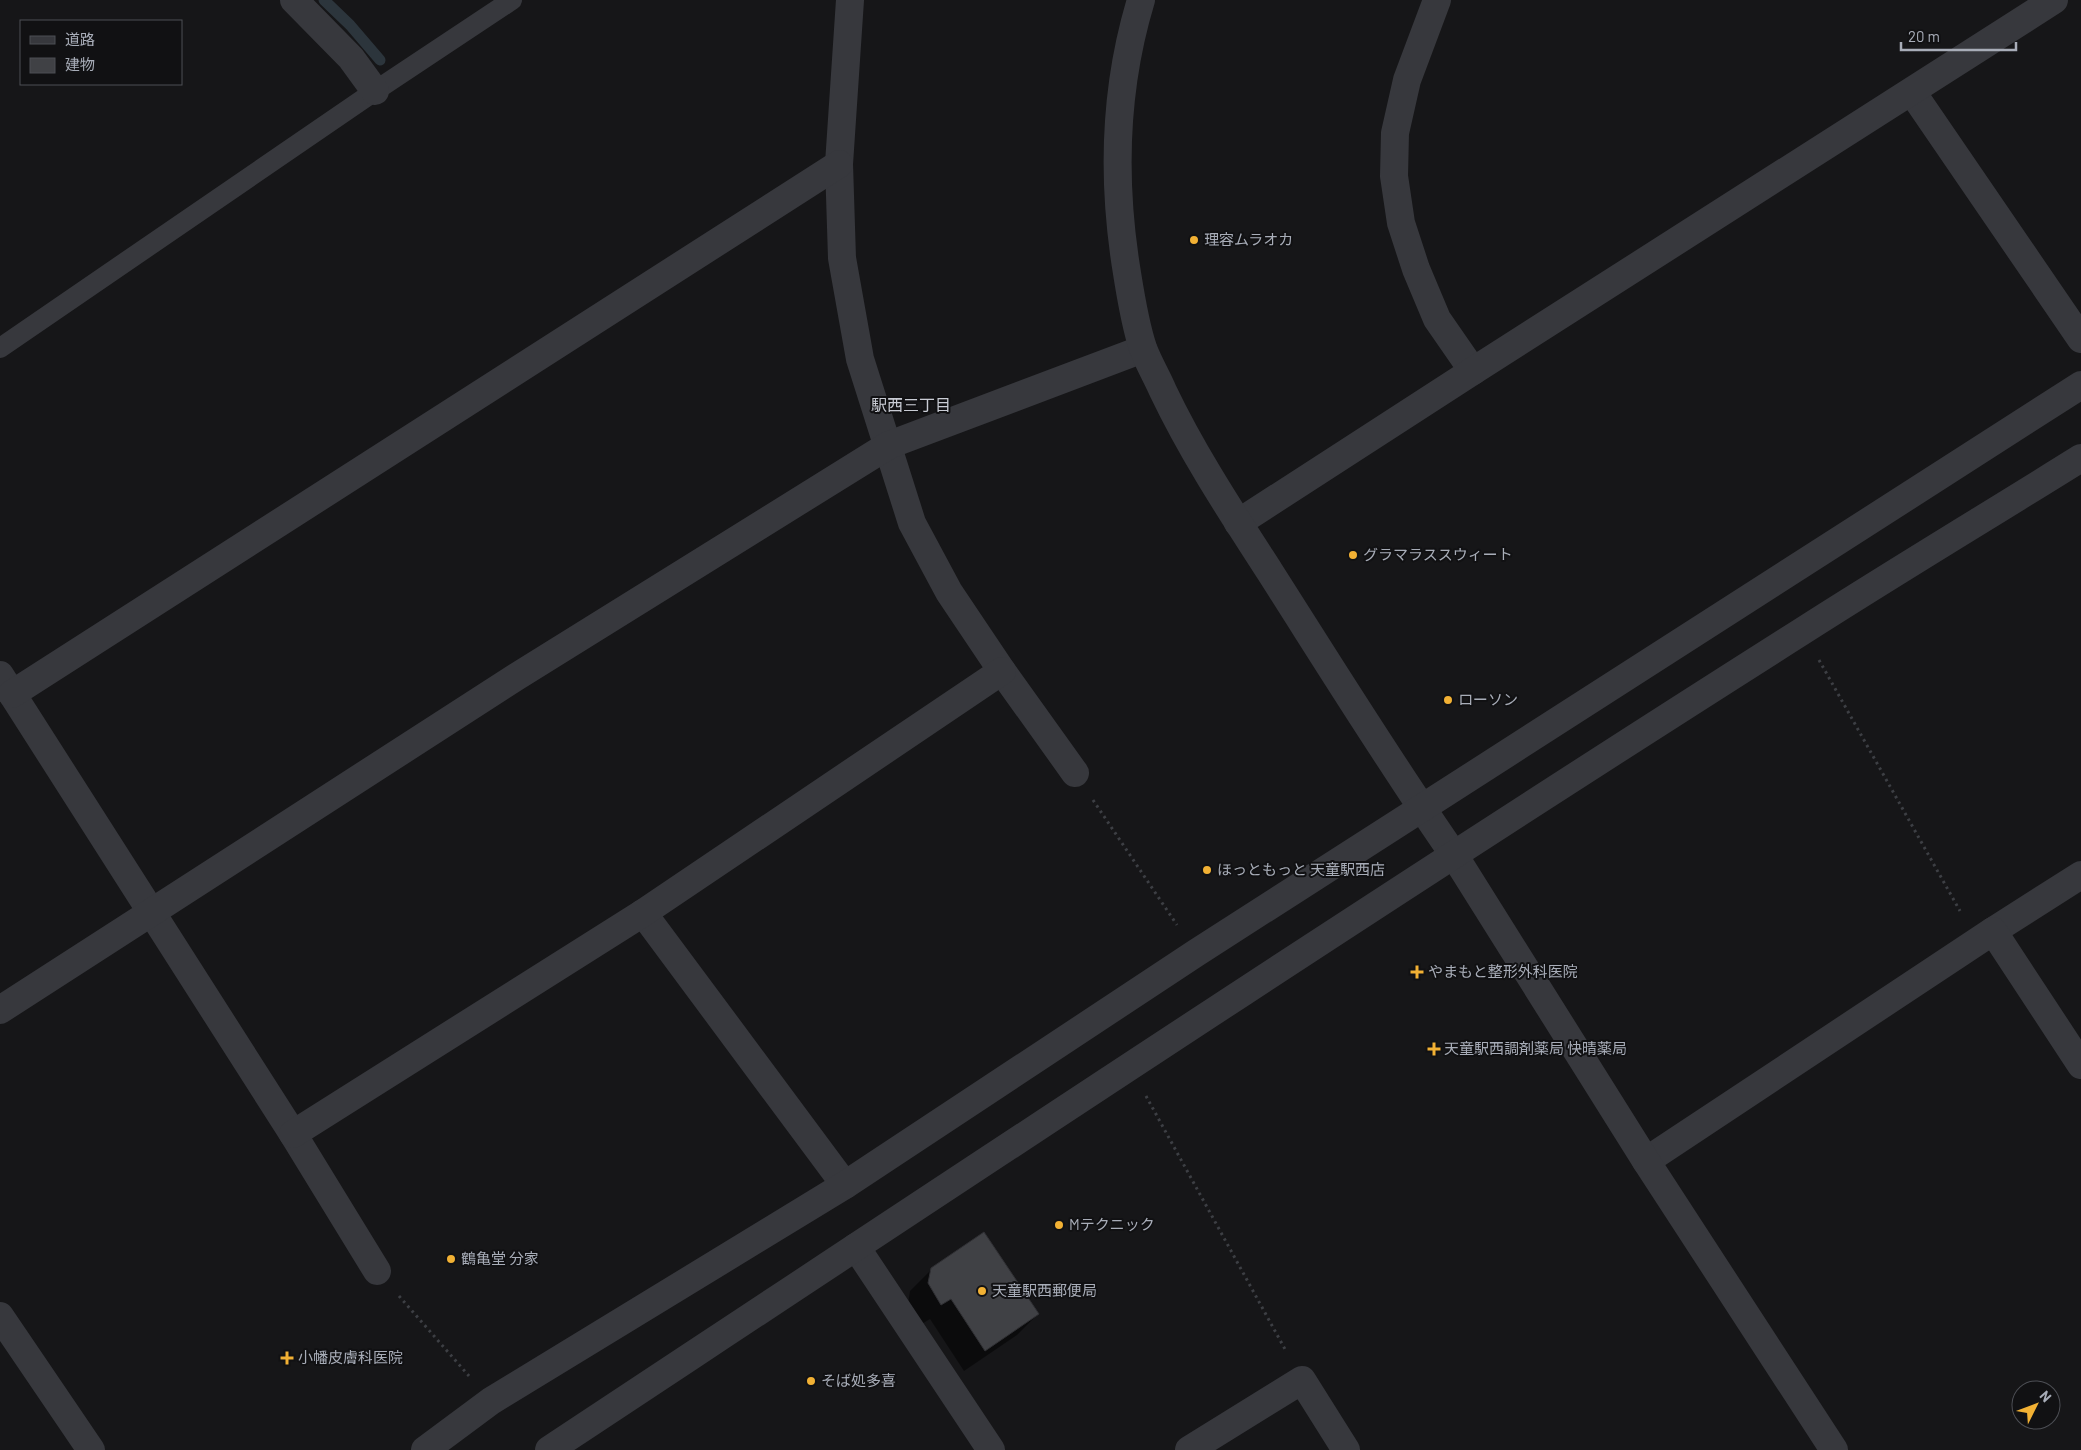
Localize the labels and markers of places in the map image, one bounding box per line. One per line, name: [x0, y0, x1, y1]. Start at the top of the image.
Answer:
place label: 理容ムラオカ: [1204, 230, 1293, 248]
marker: 理容ムラオカ: [1188, 234, 1200, 246]
place label: グラマラススウィート: [1363, 545, 1513, 563]
marker: グラマラススウィート: [1347, 549, 1359, 561]
place label: ローソン: [1458, 690, 1518, 708]
marker: ローソン: [1442, 694, 1454, 706]
place label: ほっともっと 天童駅西店: [1217, 860, 1385, 878]
marker: ほっともっと 天童駅西店: [1201, 864, 1213, 876]
place label: やまもと整形外科医院: [1428, 962, 1578, 980]
marker: やまもと整形外科医院: [1410, 965, 1424, 979]
place label: 天童駅西調剤薬局 快晴薬局: [1444, 1039, 1627, 1057]
marker: 天童駅西調剤薬局 快晴薬局: [1428, 1043, 1440, 1055]
place label: Mテクニック: [1069, 1215, 1155, 1233]
marker: Mテクニック: [1053, 1219, 1065, 1231]
place label: 鶴亀堂 分家: [461, 1249, 539, 1267]
marker: 鶴亀堂 分家: [445, 1253, 457, 1265]
place label: 天童駅西郵便局: [992, 1281, 1097, 1299]
marker: 天童駅西郵便局: [976, 1285, 988, 1297]
place label: 小幡皮膚科医院: [298, 1348, 403, 1366]
marker: 小幡皮膚科医院: [280, 1351, 294, 1365]
place label: そば処多喜: [821, 1371, 896, 1389]
marker: そば処多喜: [805, 1375, 817, 1387]

